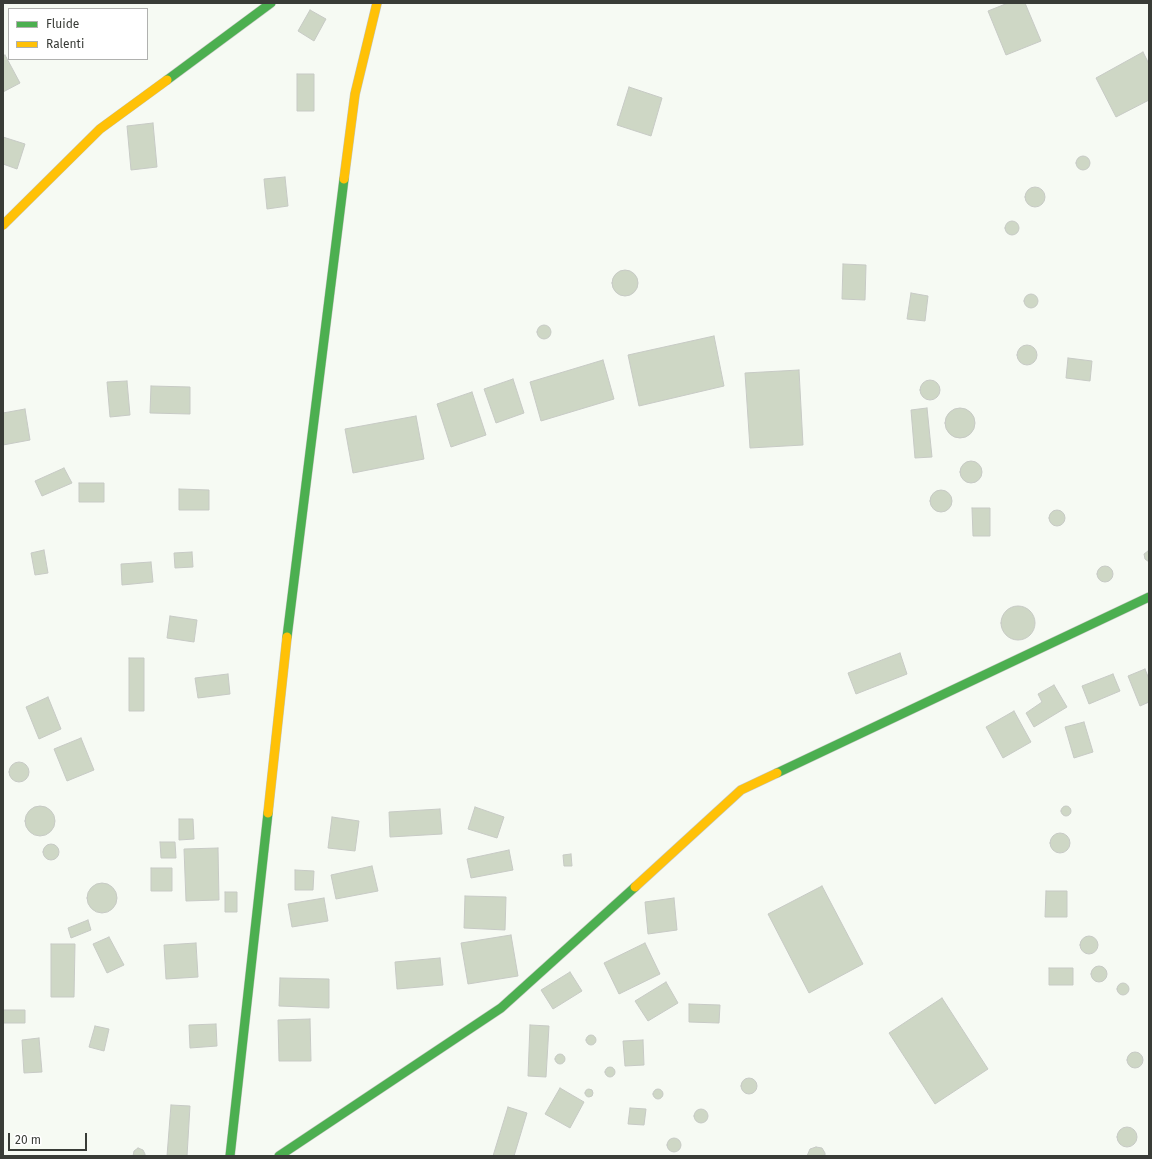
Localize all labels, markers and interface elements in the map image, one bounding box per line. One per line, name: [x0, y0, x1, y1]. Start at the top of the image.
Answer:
legend: [8, 8, 148, 60]
text: Fluide: [46, 17, 79, 31]
text: Ralenti: [46, 37, 84, 51]
scale bar: [10, 1125, 89, 1151]
text: 20 m: [15, 1133, 41, 1147]

